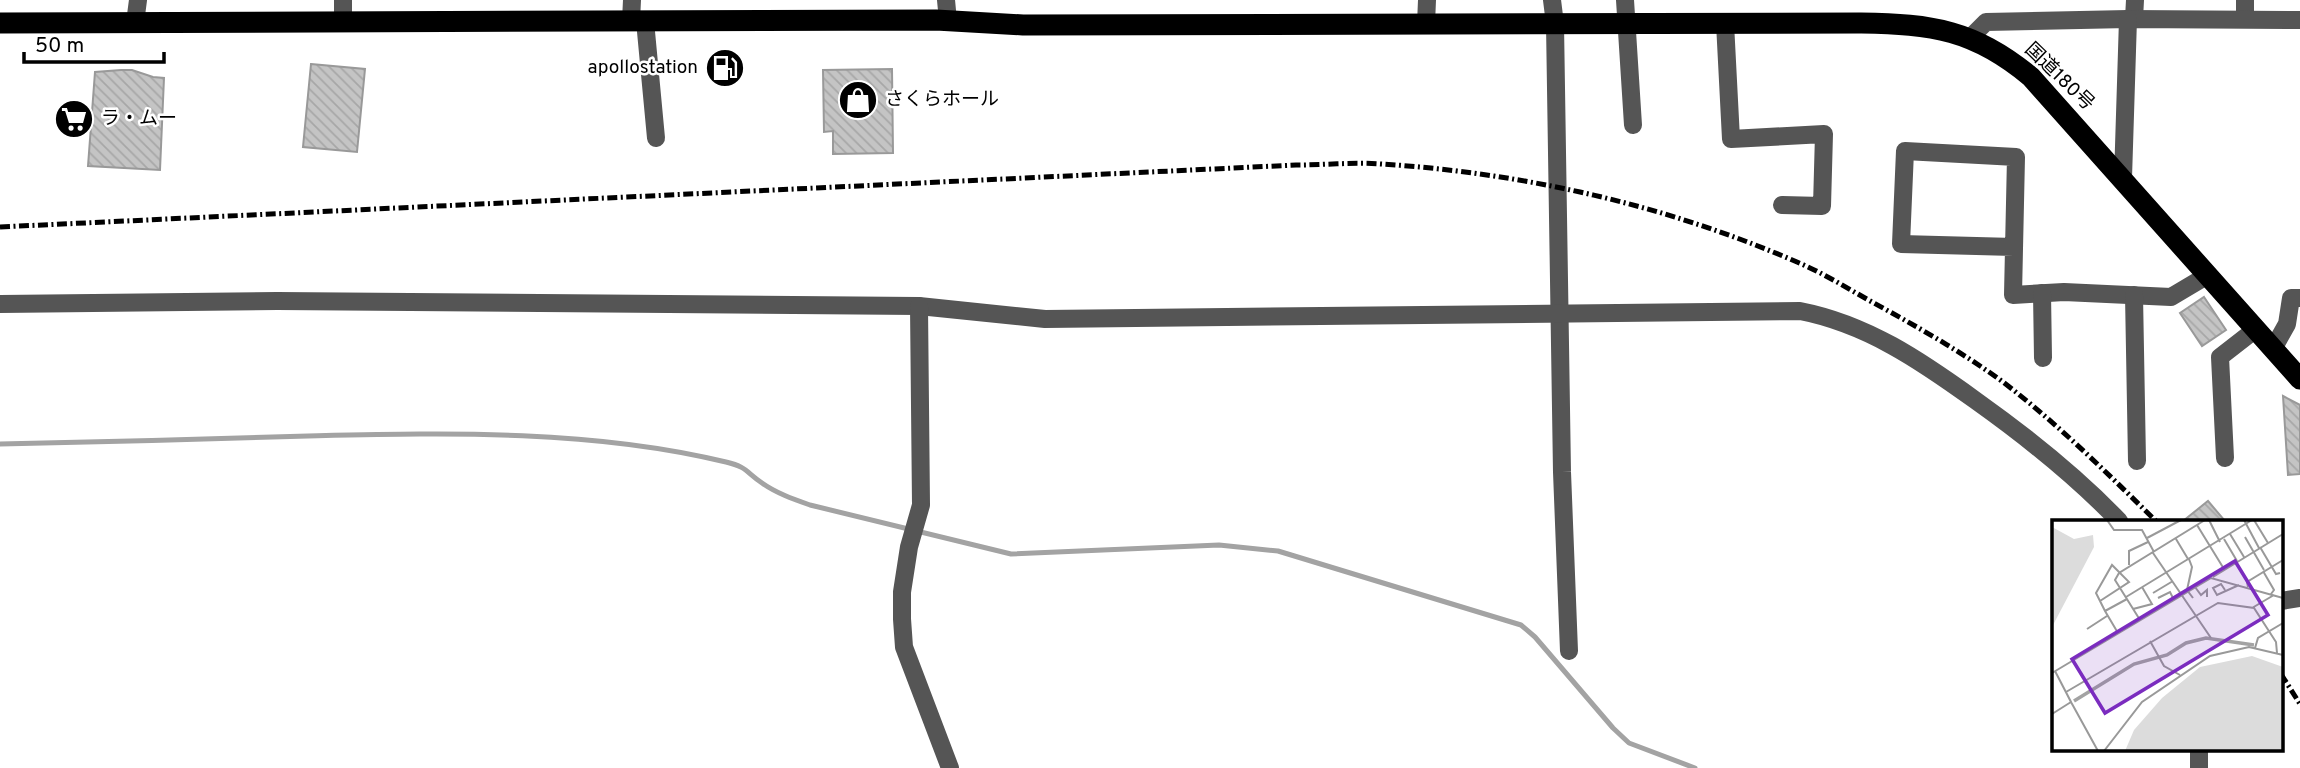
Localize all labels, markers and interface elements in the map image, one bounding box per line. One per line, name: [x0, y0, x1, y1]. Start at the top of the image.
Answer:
scale bar: [24, 21, 164, 65]
text: 50 m: [35, 33, 84, 60]
street label: 国道180号: [2019, 38, 2099, 116]
fuel station icon: apollostation: [704, 47, 746, 89]
place label: apollostation: [587, 56, 698, 80]
shop icon: さくらホール: [837, 79, 879, 121]
place label: さくらホール: [885, 88, 999, 112]
supermarket icon: ラ・ムー: [53, 98, 95, 140]
place label: ラ・ムー: [101, 107, 177, 131]
inset map: [2052, 520, 2282, 750]

